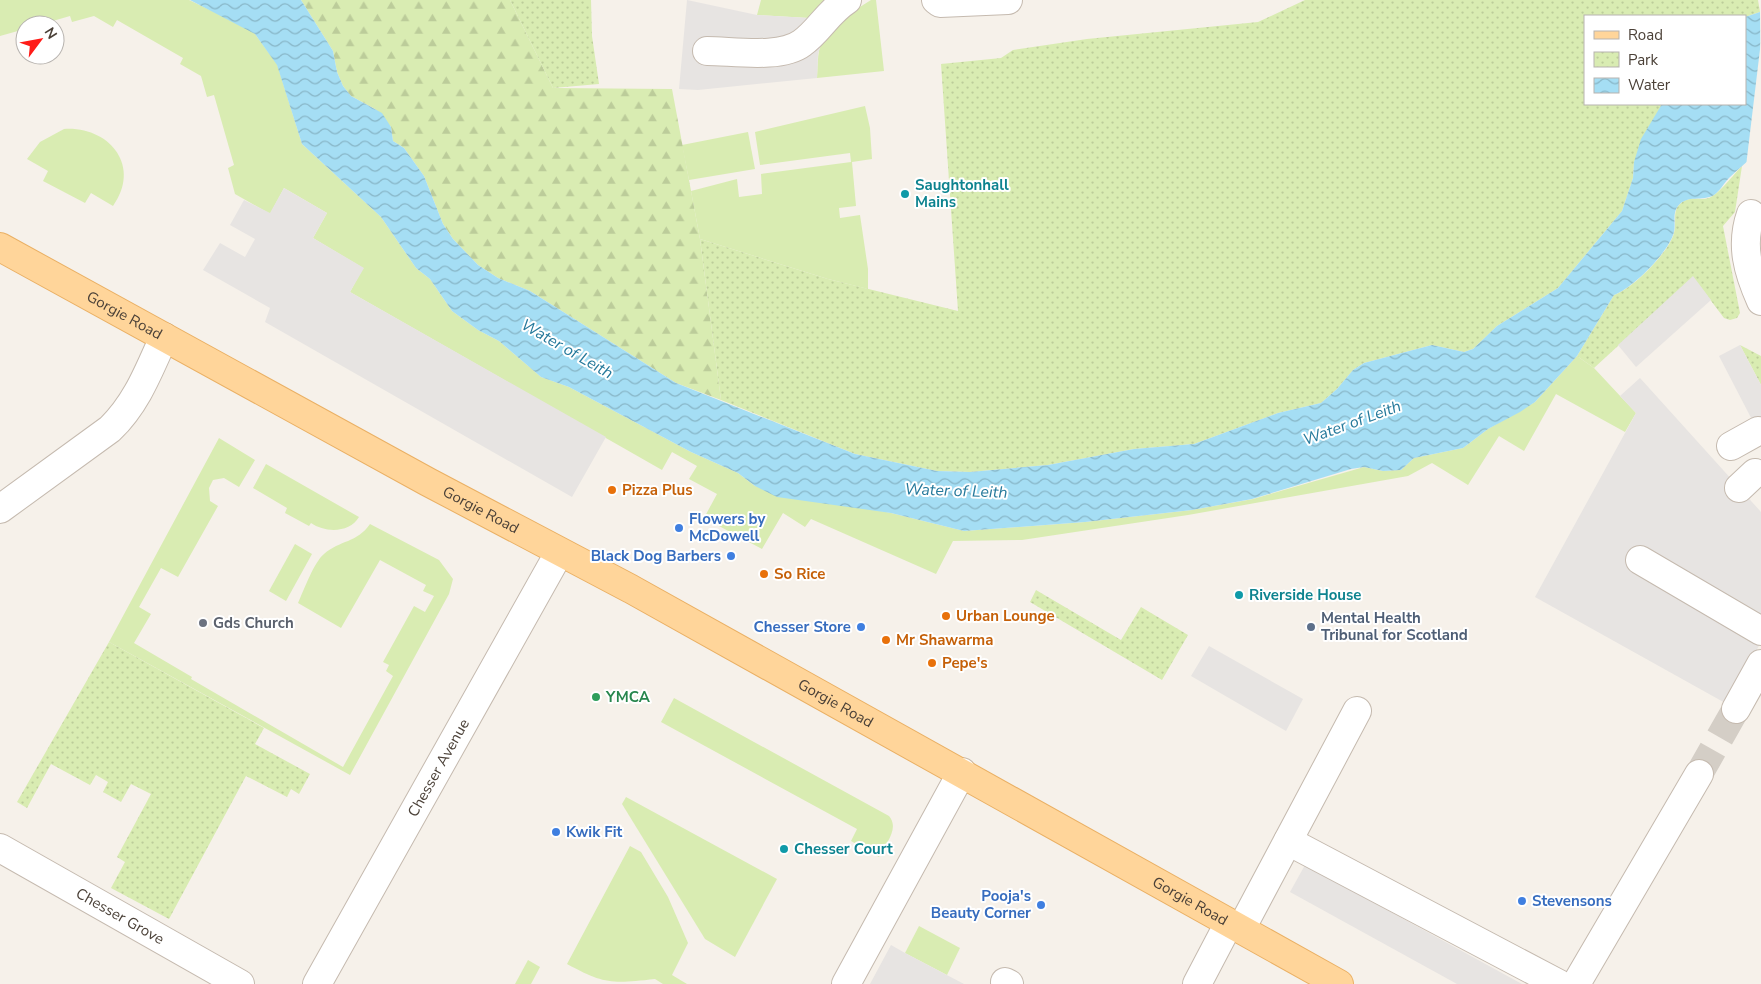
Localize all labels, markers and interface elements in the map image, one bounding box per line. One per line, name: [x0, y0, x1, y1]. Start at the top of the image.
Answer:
north arrow: [15, 15, 65, 65]
legend: [1584, 15, 1746, 105]
text: N: [40, 24, 61, 43]
text: Road: [1628, 25, 1663, 45]
text: Park: [1628, 50, 1658, 70]
text: Water: [1628, 75, 1671, 95]
place label: Saughtonhall Mains: [915, 175, 1009, 212]
marker: Saughtonhall Mains: [899, 188, 911, 200]
street label: Gorgie Road: [83, 286, 166, 344]
water label: Water of Leith: [517, 314, 617, 384]
water label: Water of Leith: [1300, 395, 1404, 451]
water label: Water of Leith: [904, 478, 1008, 504]
place label: Pizza Plus: [622, 480, 693, 500]
street label: Gorgie Road: [439, 482, 522, 538]
marker: Pizza Plus: [606, 484, 618, 496]
place label: Flowers by McDowell: [689, 509, 765, 546]
marker: Flowers by McDowell: [673, 522, 685, 534]
place label: Black Dog Barbers: [591, 546, 721, 566]
marker: Black Dog Barbers: [725, 550, 737, 562]
place label: So Rice: [774, 564, 825, 584]
marker: So Rice: [758, 568, 770, 580]
place label: Riverside House: [1249, 585, 1362, 605]
marker: Riverside House: [1233, 589, 1245, 601]
place label: Urban Lounge: [956, 606, 1055, 626]
place label: Mental Health Tribunal for Scotland: [1321, 608, 1468, 645]
marker: Urban Lounge: [940, 610, 952, 622]
place label: Gds Church: [213, 613, 294, 633]
marker: Gds Church: [197, 617, 209, 629]
place label: Chesser Store: [754, 617, 851, 637]
marker: Chesser Store: [855, 621, 867, 633]
marker: Mental Health Tribunal for Scotland: [1305, 621, 1317, 633]
place label: Mr Shawarma: [896, 630, 993, 650]
marker: Mr Shawarma: [880, 634, 892, 646]
place label: Pepe's: [942, 653, 988, 673]
marker: Pepe's: [926, 657, 938, 669]
street label: Gorgie Road: [794, 674, 877, 732]
place label: YMCA: [605, 687, 651, 707]
marker: YMCA: [590, 691, 602, 703]
street label: Chesser Avenue: [403, 715, 474, 820]
place label: Kwik Fit: [566, 822, 622, 842]
marker: Kwik Fit: [550, 826, 562, 838]
place label: Chesser Court: [794, 839, 893, 859]
marker: Chesser Court: [778, 843, 790, 855]
street label: Gorgie Road: [1149, 872, 1231, 930]
street label: Chesser Grove: [72, 883, 168, 949]
place label: Pooja's Beauty Corner: [931, 886, 1031, 923]
place label: Stevensons: [1532, 891, 1612, 911]
marker: Stevensons: [1516, 895, 1528, 907]
marker: Pooja's Beauty Corner: [1035, 899, 1047, 911]

